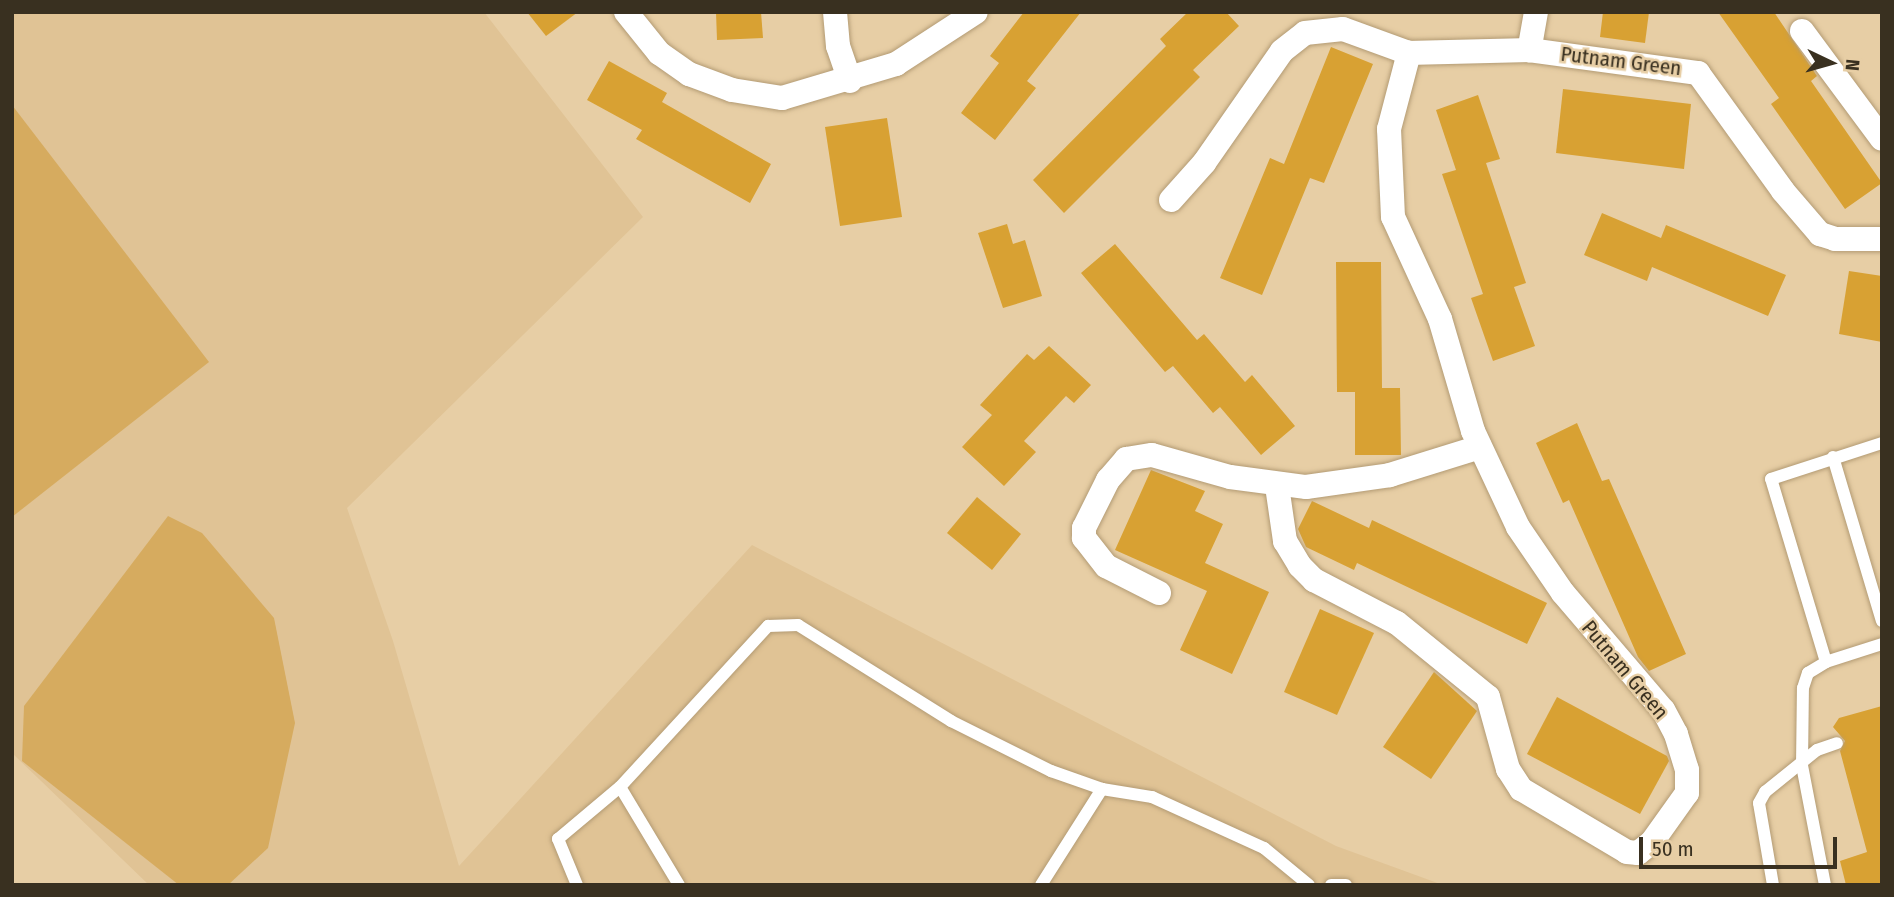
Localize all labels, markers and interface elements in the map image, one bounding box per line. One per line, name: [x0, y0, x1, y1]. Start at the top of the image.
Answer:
north arrow: [1796, 28, 1866, 98]
street label: Putnam Green: [1559, 41, 1683, 81]
text: N: [1840, 58, 1864, 72]
street label: Putnam Green: [1576, 615, 1674, 725]
scale bar: [1642, 824, 1840, 868]
text: 50 m: [1652, 836, 1694, 862]

